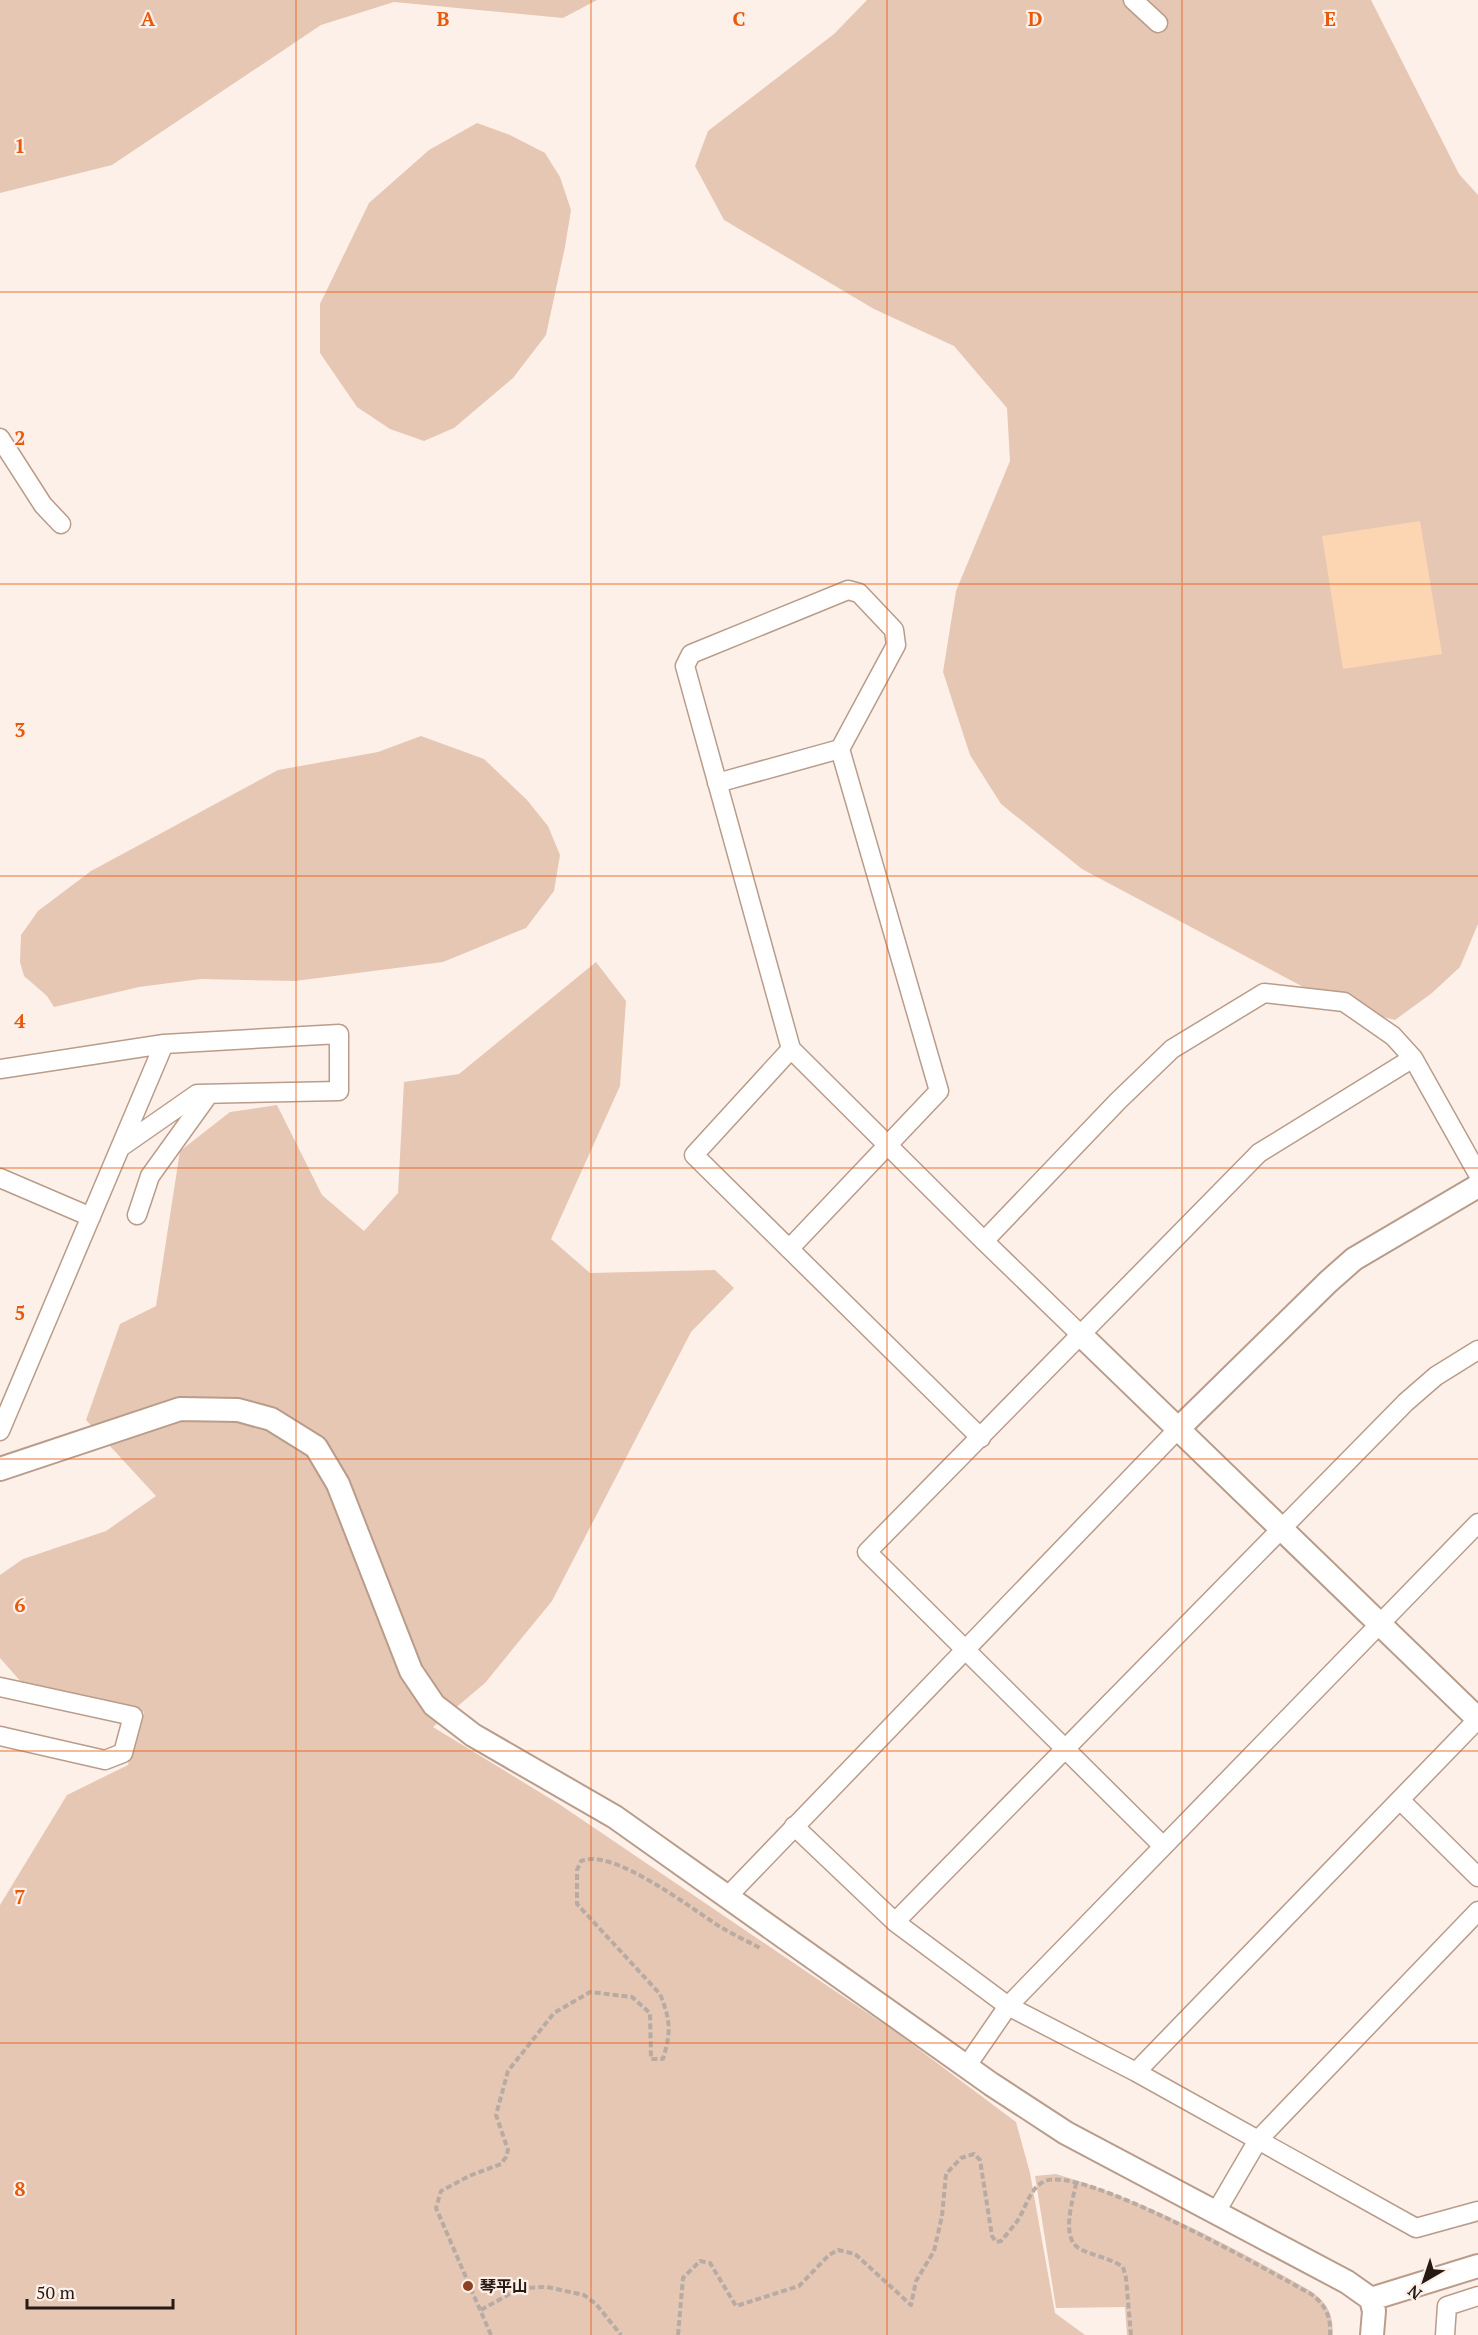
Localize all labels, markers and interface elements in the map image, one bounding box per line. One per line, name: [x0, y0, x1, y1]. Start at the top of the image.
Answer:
text: A: [141, 5, 156, 32]
text: B: [437, 5, 450, 32]
text: C: [732, 5, 746, 32]
text: D: [1028, 5, 1042, 32]
text: E: [1324, 5, 1336, 32]
text: 1: [14, 132, 26, 159]
text: 2: [14, 424, 26, 451]
text: 3: [14, 716, 26, 743]
text: 4: [14, 1007, 26, 1034]
text: 5: [14, 1299, 26, 1326]
text: 6: [14, 1591, 26, 1618]
text: 7: [14, 1883, 26, 1910]
text: 8: [14, 2175, 26, 2202]
north arrow: [1394, 2251, 1454, 2311]
scale bar: [27, 2272, 172, 2310]
place label: 琴平山: [480, 2275, 528, 2297]
marker: 琴平山: [461, 2279, 475, 2293]
text: 50 m: [36, 2280, 76, 2304]
text: N: [1403, 2280, 1426, 2305]

